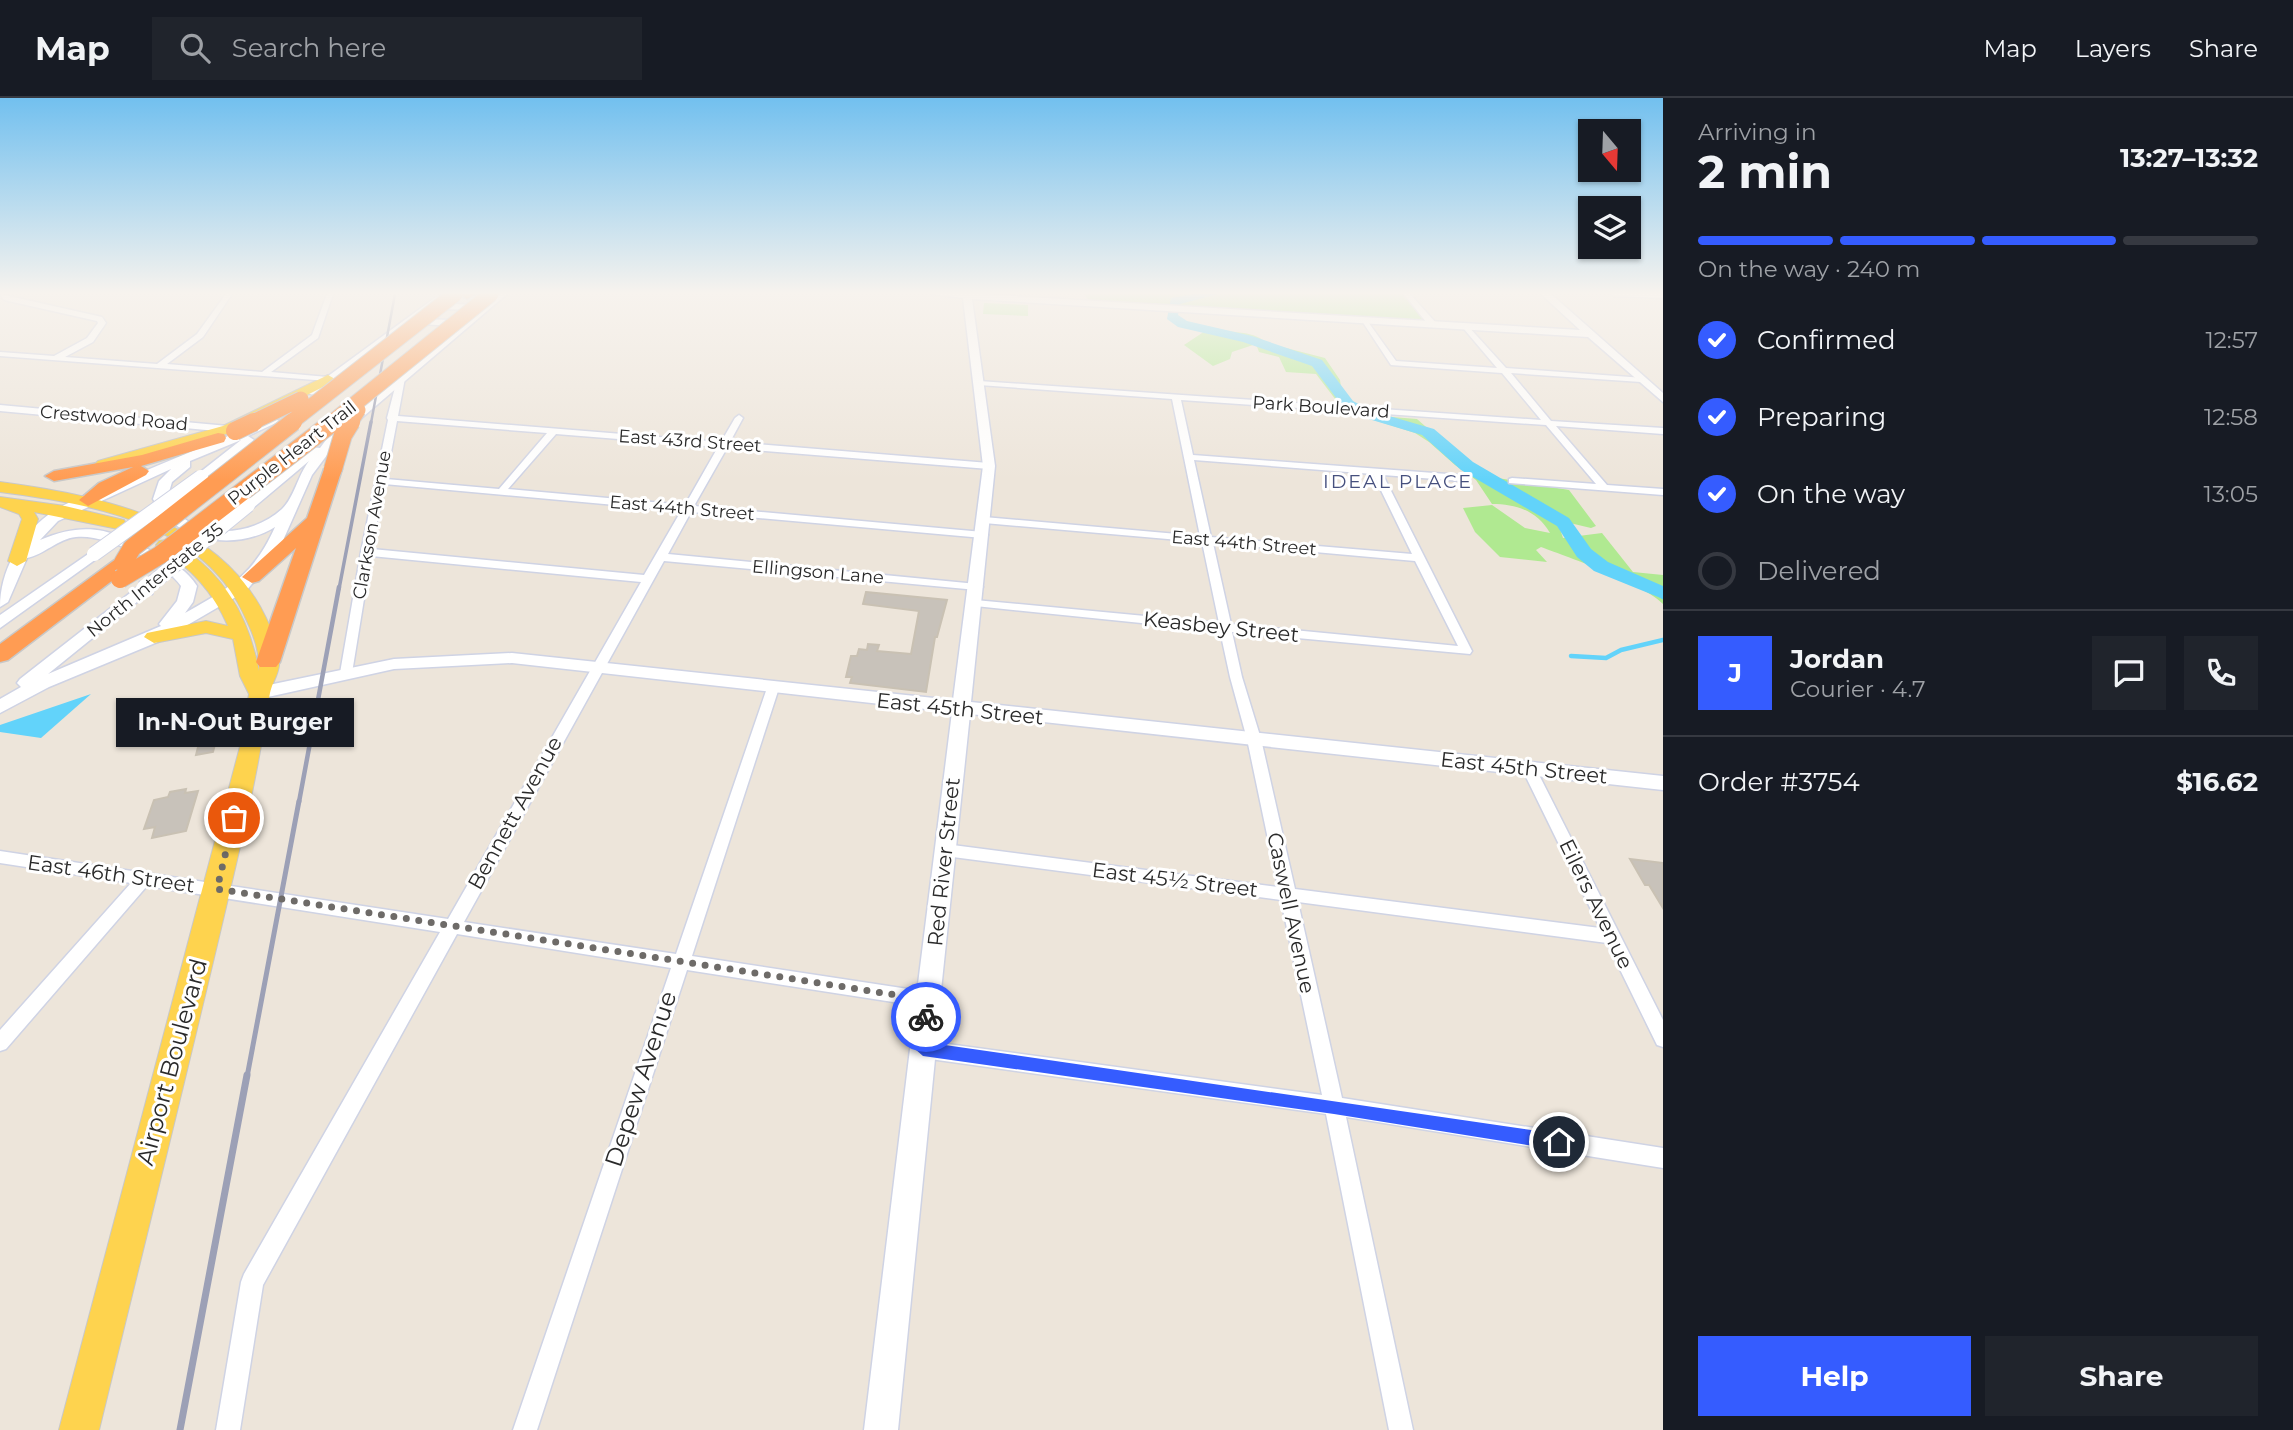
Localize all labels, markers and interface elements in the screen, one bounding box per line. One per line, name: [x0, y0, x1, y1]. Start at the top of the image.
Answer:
search box: [152, 17, 642, 80]
text: Map: [35, 28, 110, 68]
icon: search: [176, 29, 214, 67]
text: Search here: [232, 32, 386, 64]
text: Map: [1983, 34, 2037, 63]
text: Layers: [2075, 34, 2151, 63]
text: Share: [2189, 34, 2258, 63]
text: Arriving in: [1698, 118, 1817, 146]
north arrow: [1578, 119, 1642, 182]
map controls: [1578, 119, 1641, 259]
text: 13:27–13:32: [2120, 142, 2258, 174]
text: 2 min: [1698, 143, 1832, 200]
button: layers: [1578, 196, 1641, 259]
text: On the way · 240 m: [1698, 255, 1920, 283]
icon: check: [1698, 321, 1736, 359]
text: Confirmed: [1757, 324, 1896, 356]
text: 12:57: [2206, 326, 2258, 354]
street label: Park Boulevard: [1252, 391, 1390, 423]
street label: Purple Heart Trail: [223, 396, 361, 510]
icon: check: [1698, 398, 1736, 436]
street label: Crestwood Road: [39, 401, 189, 435]
text: Preparing: [1757, 401, 1886, 433]
text: 12:58: [2204, 403, 2258, 431]
street label: East 43rd Street: [618, 425, 762, 457]
street label: Clarkson Avenue: [348, 449, 396, 601]
district label: IDEAL PLACE: [1323, 470, 1473, 493]
icon: check: [1698, 475, 1736, 513]
text: On the way: [1757, 478, 1905, 510]
text: 13:05: [2204, 480, 2258, 508]
street label: East 44th Street: [608, 491, 756, 525]
street label: North Interstate 35: [82, 518, 228, 642]
street label: East 44th Street: [1170, 526, 1318, 560]
street label: Ellingson Lane: [751, 555, 885, 589]
text: Delivered: [1757, 555, 1881, 587]
street label: Keasbey Street: [1142, 606, 1300, 647]
button: chat: [2092, 636, 2166, 710]
button: phone: [2184, 636, 2258, 710]
text: Jordan: [1790, 643, 1884, 675]
text: J: [1728, 657, 1742, 689]
text: Courier · 4.7: [1790, 675, 1926, 703]
street label: East 45th Street: [875, 687, 1045, 730]
callout: In-N-Out Burger: [115, 699, 353, 748]
text: In-N-Out Burger: [137, 708, 333, 736]
street label: Bennett Avenue: [462, 732, 567, 894]
street label: East 45th Street: [1439, 746, 1609, 789]
text: Order #3754: [1698, 766, 1860, 798]
text: $16.62: [2176, 766, 2258, 798]
street label: Red River Street: [922, 776, 965, 948]
pin: [204, 788, 264, 848]
icon: bag: [215, 799, 253, 837]
street label: Caswell Avenue: [1262, 830, 1321, 996]
street label: Eilers Avenue: [1554, 835, 1639, 973]
street label: East 46th Street: [26, 849, 196, 898]
street label: East 45½ Street: [1091, 857, 1259, 902]
street label: Airport Boulevard: [130, 955, 213, 1168]
courier: [891, 982, 961, 1052]
street label: Depew Avenue: [598, 987, 683, 1170]
icon: bike: [907, 998, 945, 1036]
pin: [1529, 1112, 1589, 1172]
icon: home: [1540, 1123, 1578, 1161]
button: Help: [1698, 1336, 1971, 1416]
button: Share: [1985, 1336, 2258, 1416]

